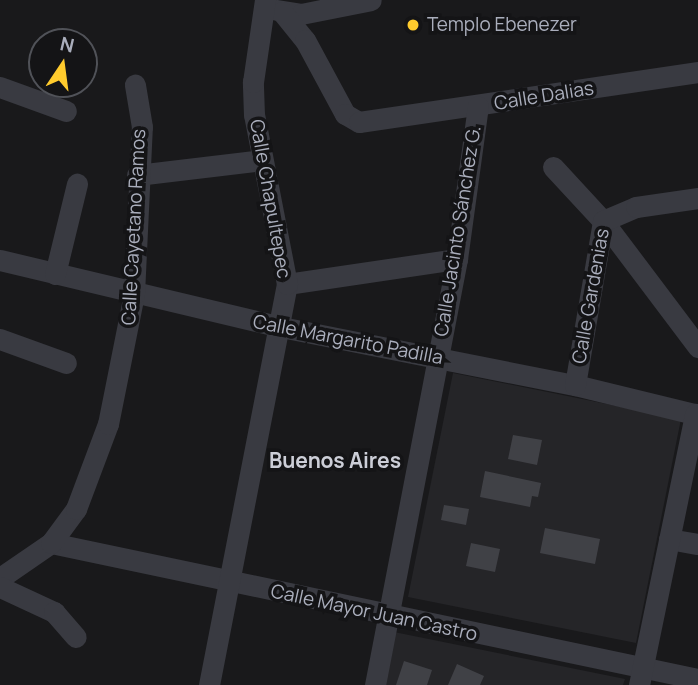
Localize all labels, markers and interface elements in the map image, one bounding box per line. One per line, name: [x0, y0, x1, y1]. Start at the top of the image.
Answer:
place label: Templo Ebenezer: [427, 14, 577, 36]
marker: Templo Ebenezer: [405, 17, 421, 33]
north arrow: [28, 28, 98, 98]
text: N: [58, 30, 77, 59]
street label: Calle Dalias: [493, 77, 595, 115]
street label: Calle Chapultepec: [245, 118, 295, 280]
street label: Calle Jacinto Sánchez G.: [430, 124, 486, 338]
street label: Calle Cayetano Ramos: [117, 128, 151, 326]
street label: Calle Gardenias: [568, 227, 614, 365]
street label: Calle Margarito Padilla: [251, 310, 445, 370]
district label: Buenos Aires: [269, 447, 401, 473]
street label: Calle Mayor Juan Castro: [269, 580, 479, 646]

